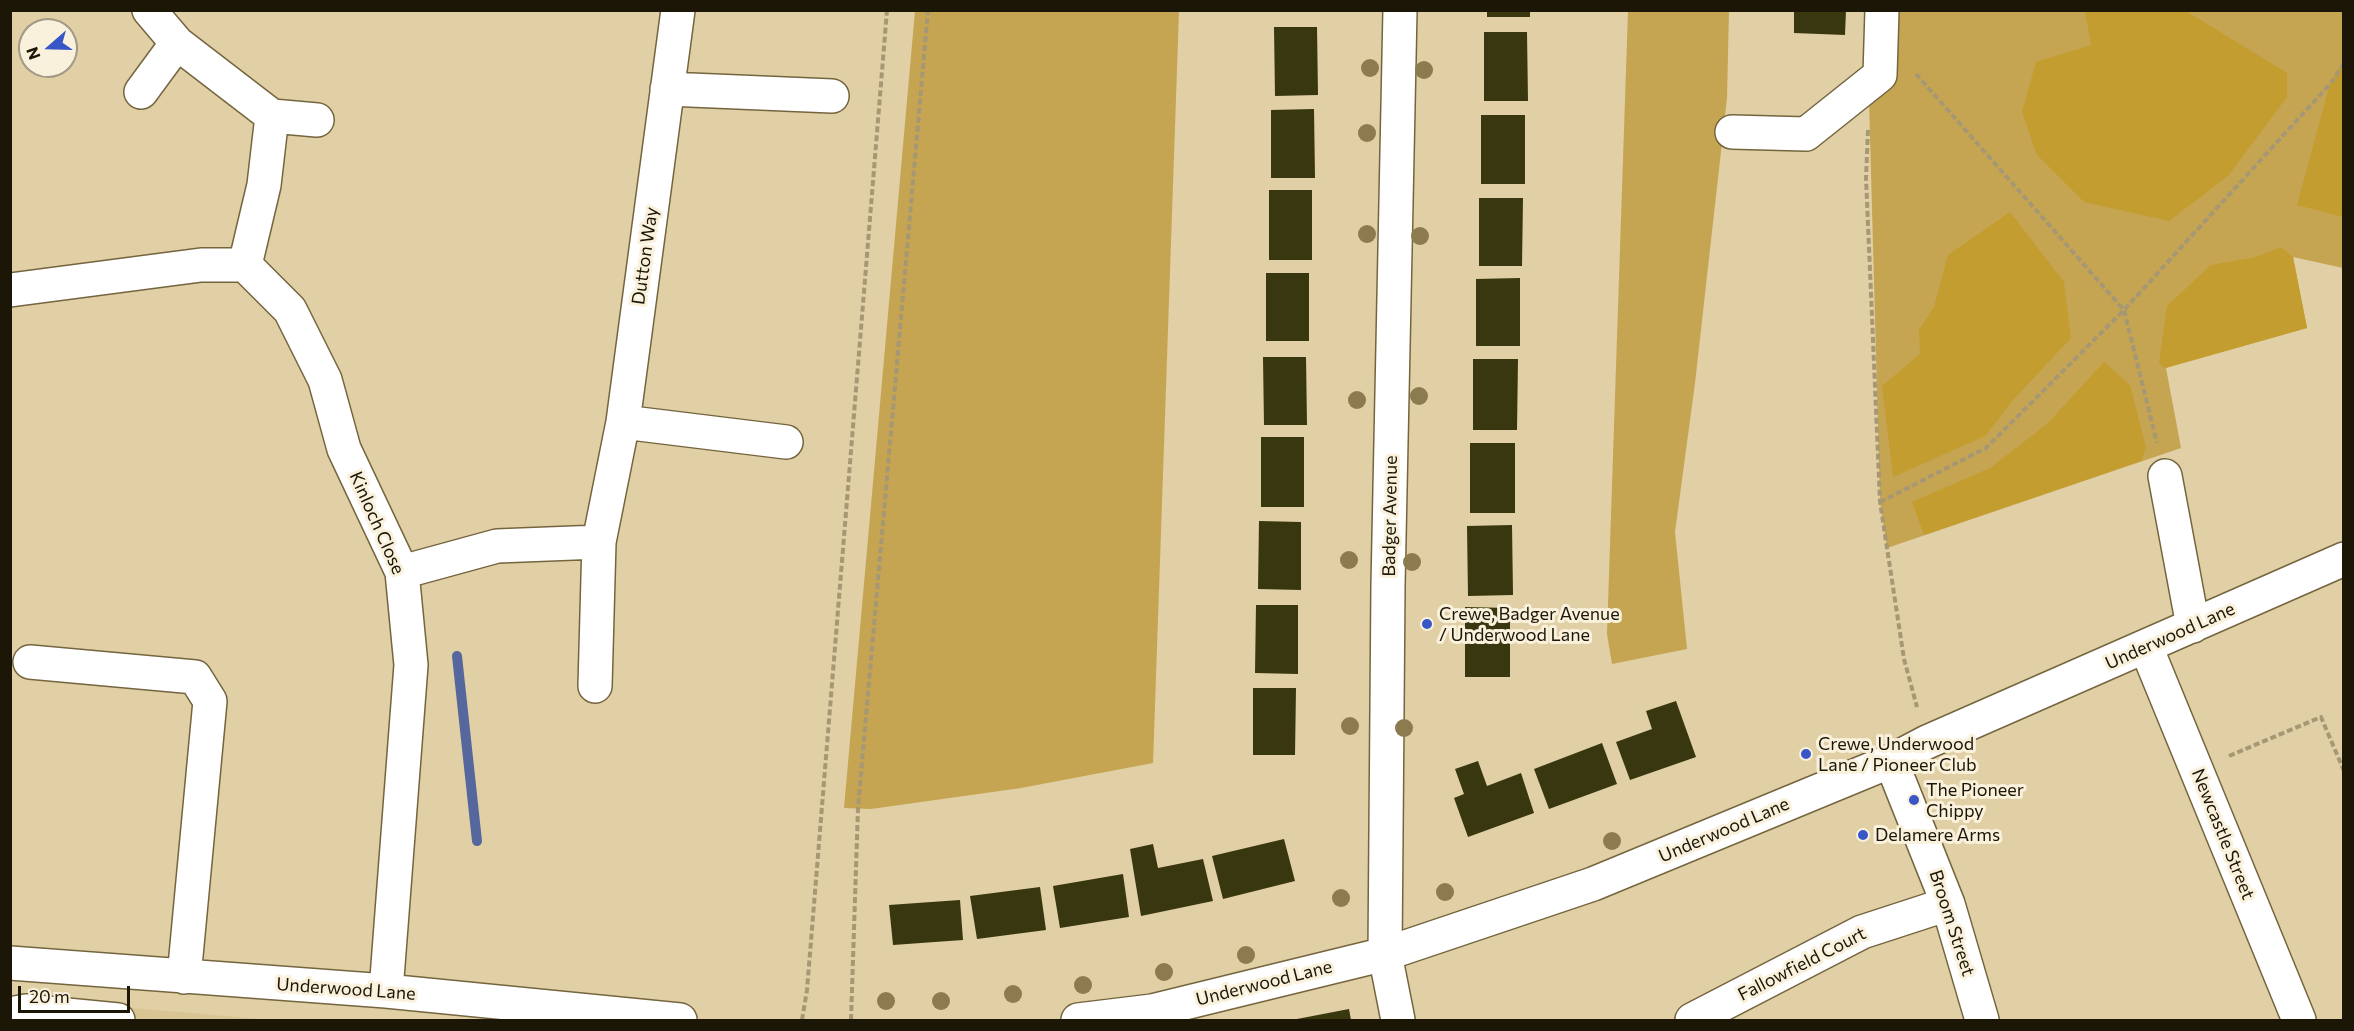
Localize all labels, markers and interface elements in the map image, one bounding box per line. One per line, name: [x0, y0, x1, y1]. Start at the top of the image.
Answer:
north arrow: [18, 18, 78, 78]
text: N: [22, 45, 43, 63]
street label: Dutton Way: [627, 206, 663, 306]
street label: Badger Avenue: [1378, 455, 1402, 577]
street label: Kinloch Close: [345, 468, 409, 578]
street label: Underwood Lane: [2102, 598, 2238, 674]
place label: Crewe, Badger Avenue / Underwood Lane: [1439, 603, 1620, 646]
marker: Crewe, Badger Avenue / Underwood Lane: [1420, 617, 1434, 631]
place label: Crewe, Underwood Lane / Pioneer Club: [1818, 733, 1977, 776]
marker: Crewe, Underwood Lane / Pioneer Club: [1799, 747, 1813, 761]
street label: Newcastle Street: [2187, 765, 2259, 903]
place label: The Pioneer Chippy: [1926, 779, 2024, 822]
street label: Underwood Lane: [1656, 793, 1792, 867]
marker: The Pioneer Chippy: [1907, 793, 1921, 807]
place label: Delamere Arms: [1875, 824, 2000, 846]
marker: Delamere Arms: [1856, 828, 1870, 842]
street label: Broom Street: [1925, 867, 1979, 979]
street label: Fallowfield Court: [1734, 922, 1870, 1006]
street label: Underwood Lane: [1194, 956, 1334, 1010]
street label: Underwood Lane: [276, 973, 416, 1005]
scale bar: [21, 974, 134, 1012]
text: 20 m: [29, 985, 70, 1007]

